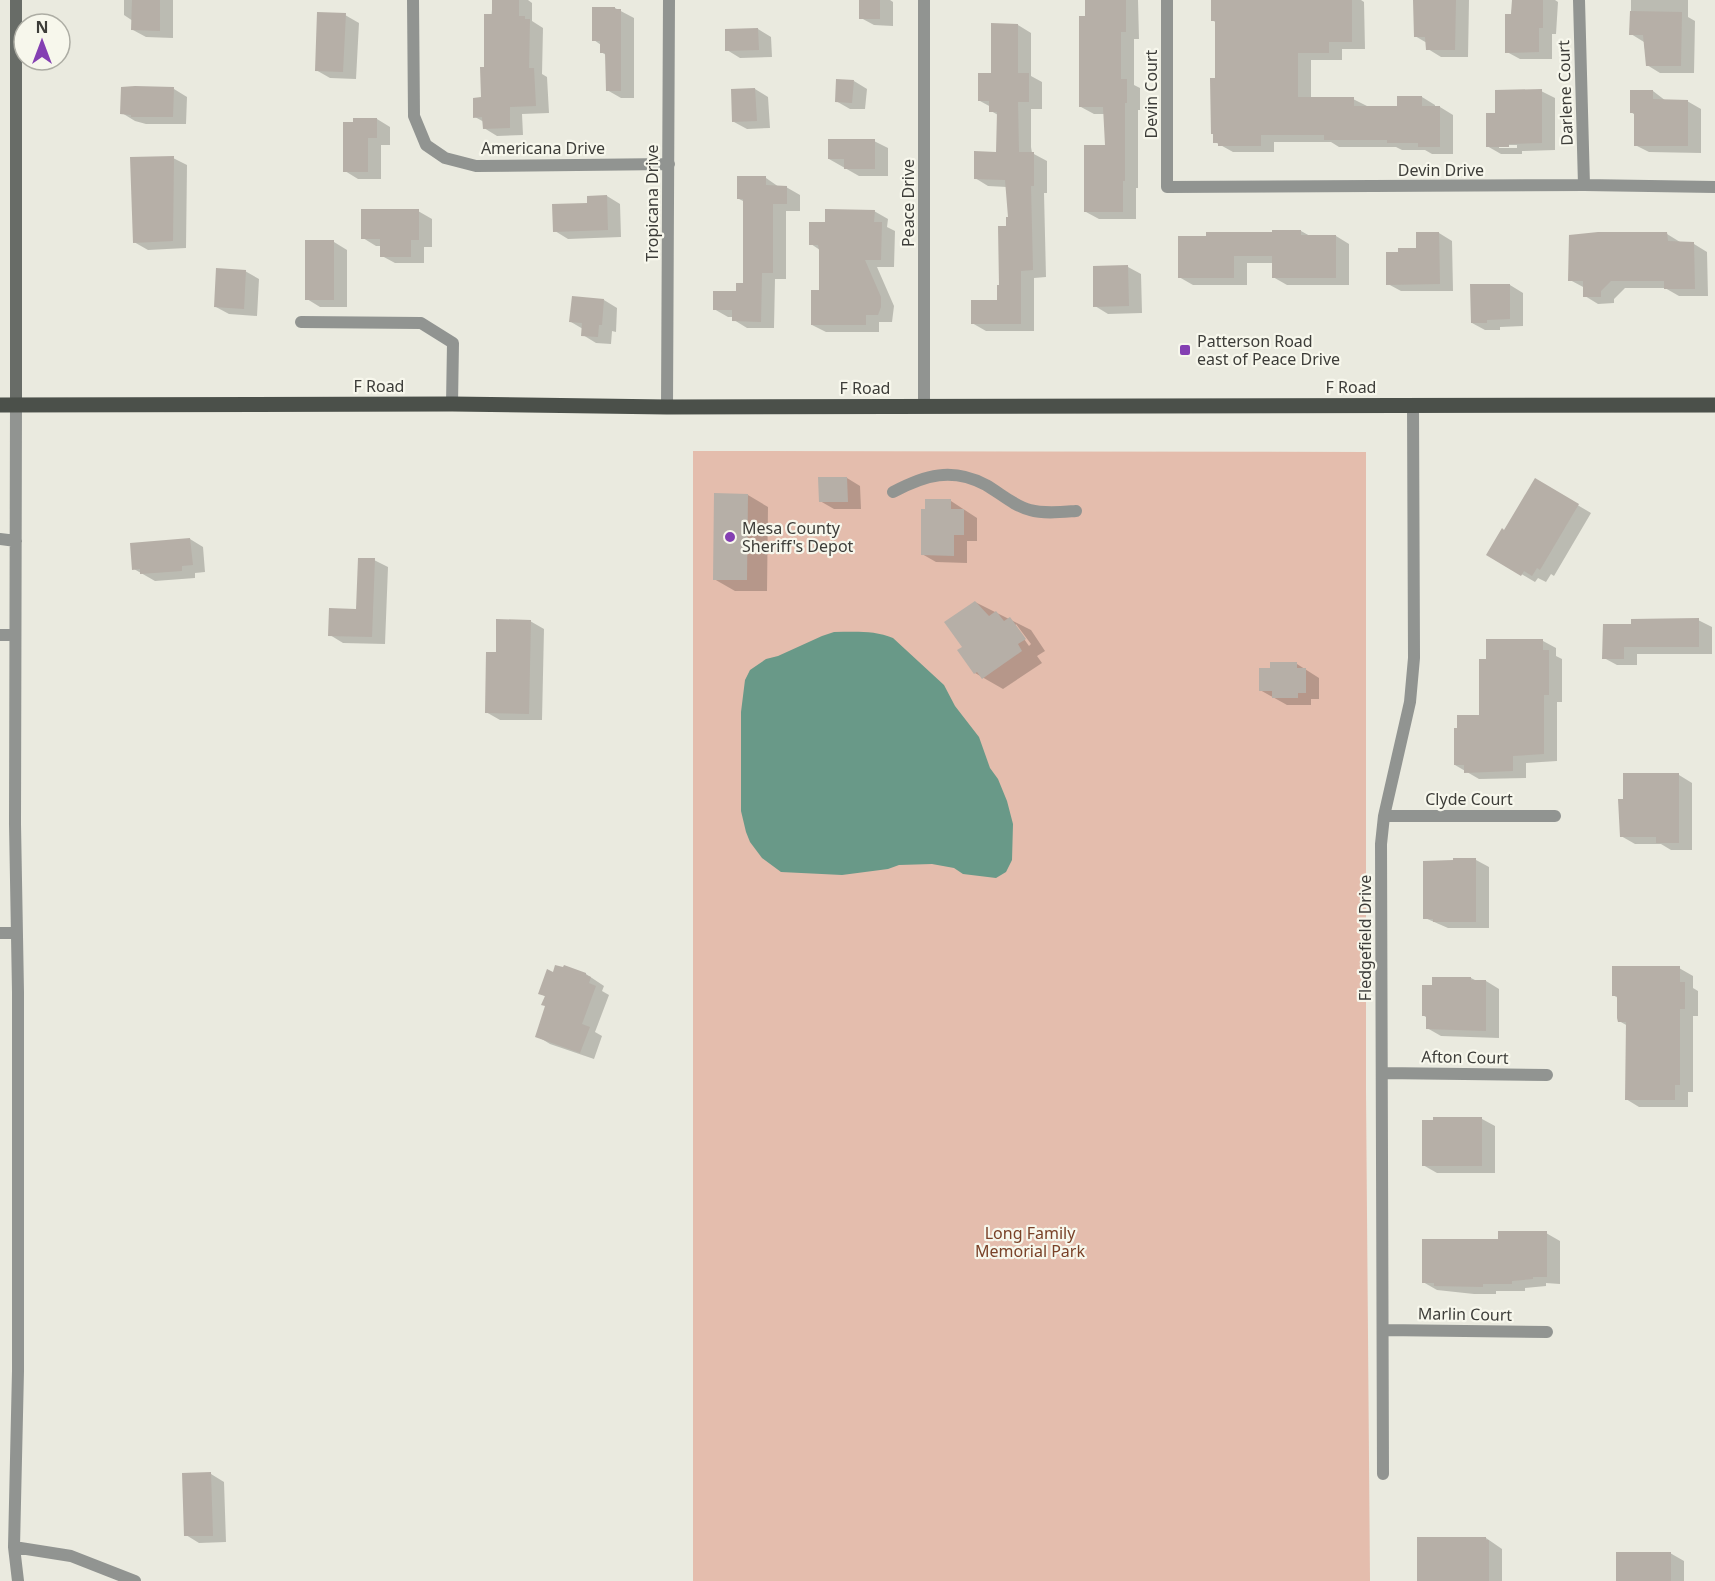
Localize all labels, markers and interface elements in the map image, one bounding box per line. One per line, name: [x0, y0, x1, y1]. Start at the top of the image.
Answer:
north arrow: [12, 12, 72, 72]
text: N: [35, 16, 49, 38]
street label: Darlene Court: [1552, 40, 1578, 146]
street label: Devin Court: [1140, 49, 1162, 138]
street label: Americana Drive: [481, 137, 605, 159]
street label: Tropicana Drive: [641, 144, 663, 262]
street label: Peace Drive: [897, 159, 919, 247]
street label: Devin Drive: [1398, 159, 1484, 181]
place label: Patterson Road east of Peace Drive: [1197, 330, 1340, 370]
marker: Patterson Road east of Peace Drive: [1178, 343, 1192, 357]
street label: F Road: [354, 375, 404, 397]
street label: F Road: [1326, 376, 1376, 398]
street label: F Road: [840, 377, 890, 399]
place label: Mesa County Sheriff's Depot: [742, 517, 854, 557]
marker: Mesa County Sheriff's Depot: [723, 530, 737, 544]
street label: Clyde Court: [1425, 788, 1513, 810]
street label: Fledgefield Drive: [1354, 875, 1376, 1001]
street label: Afton Court: [1421, 1045, 1509, 1069]
park label: Long Family Memorial Park: [975, 1222, 1085, 1262]
street label: Marlin Court: [1418, 1302, 1513, 1326]

